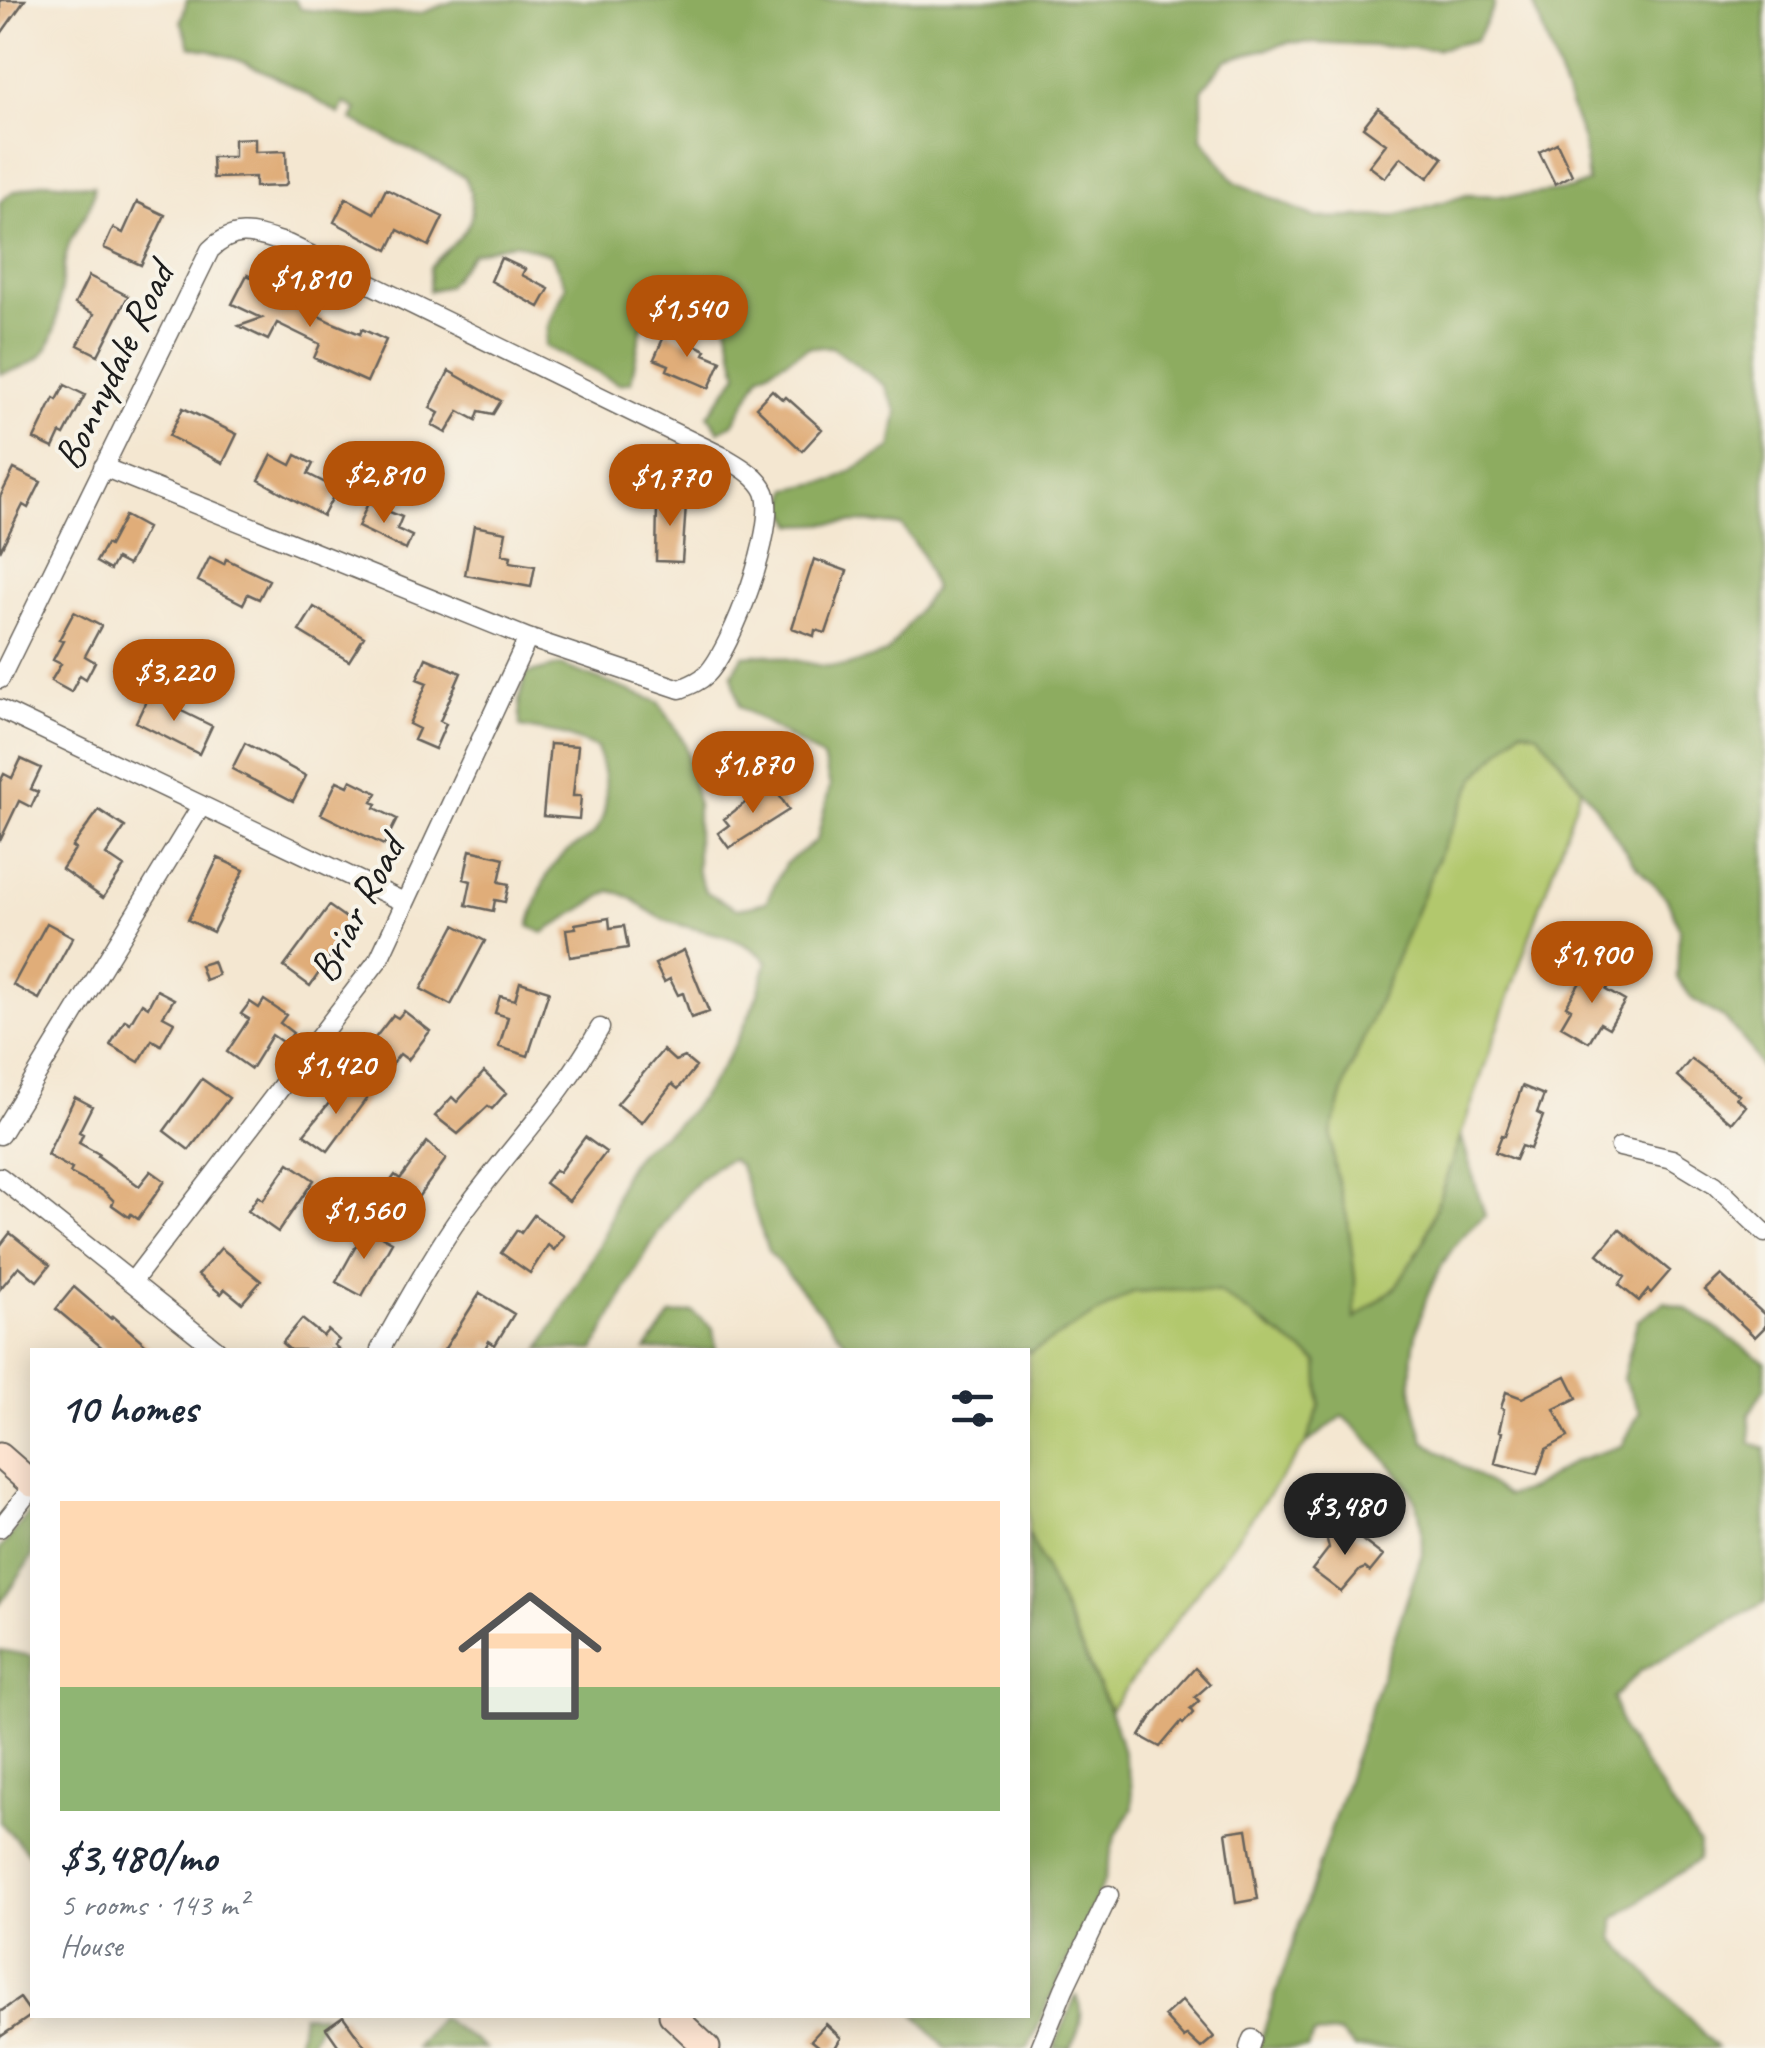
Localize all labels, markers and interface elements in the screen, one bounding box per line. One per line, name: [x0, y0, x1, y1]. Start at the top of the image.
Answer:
pin: $1,810: [229, 245, 391, 330]
street label: Bonnydale Road: [41, 249, 189, 478]
text: $1,810: [271, 257, 349, 298]
pin: $1,540: [606, 275, 768, 360]
text: $1,540: [648, 287, 726, 328]
pin: $2,810: [303, 441, 465, 526]
pin: $1,770: [589, 444, 751, 529]
text: $2,810: [345, 453, 423, 494]
text: $1,770: [631, 456, 709, 497]
pin: $3,220: [93, 639, 255, 724]
text: $3,220: [135, 651, 213, 692]
pin: $1,870: [672, 731, 834, 816]
text: $1,870: [714, 743, 792, 784]
street label: Briar Road: [297, 822, 420, 991]
pin: $1,900: [1511, 921, 1673, 1006]
text: $1,900: [1553, 933, 1631, 974]
pin: $1,420: [255, 1032, 417, 1117]
text: $1,420: [297, 1044, 375, 1085]
pin: $1,560: [283, 1177, 445, 1262]
text: $1,560: [325, 1189, 403, 1230]
icon: filters: [945, 1381, 1000, 1436]
text: 10 homes: [60, 1382, 197, 1435]
pin: $3,480: [1264, 1473, 1426, 1558]
text: $3,480: [1306, 1485, 1384, 1526]
icon: home: [440, 1566, 620, 1746]
text: $3,480/mo: [60, 1831, 217, 1884]
text: 5 rooms · 143 m²: [60, 1884, 247, 1925]
text: House: [60, 1925, 122, 1966]

